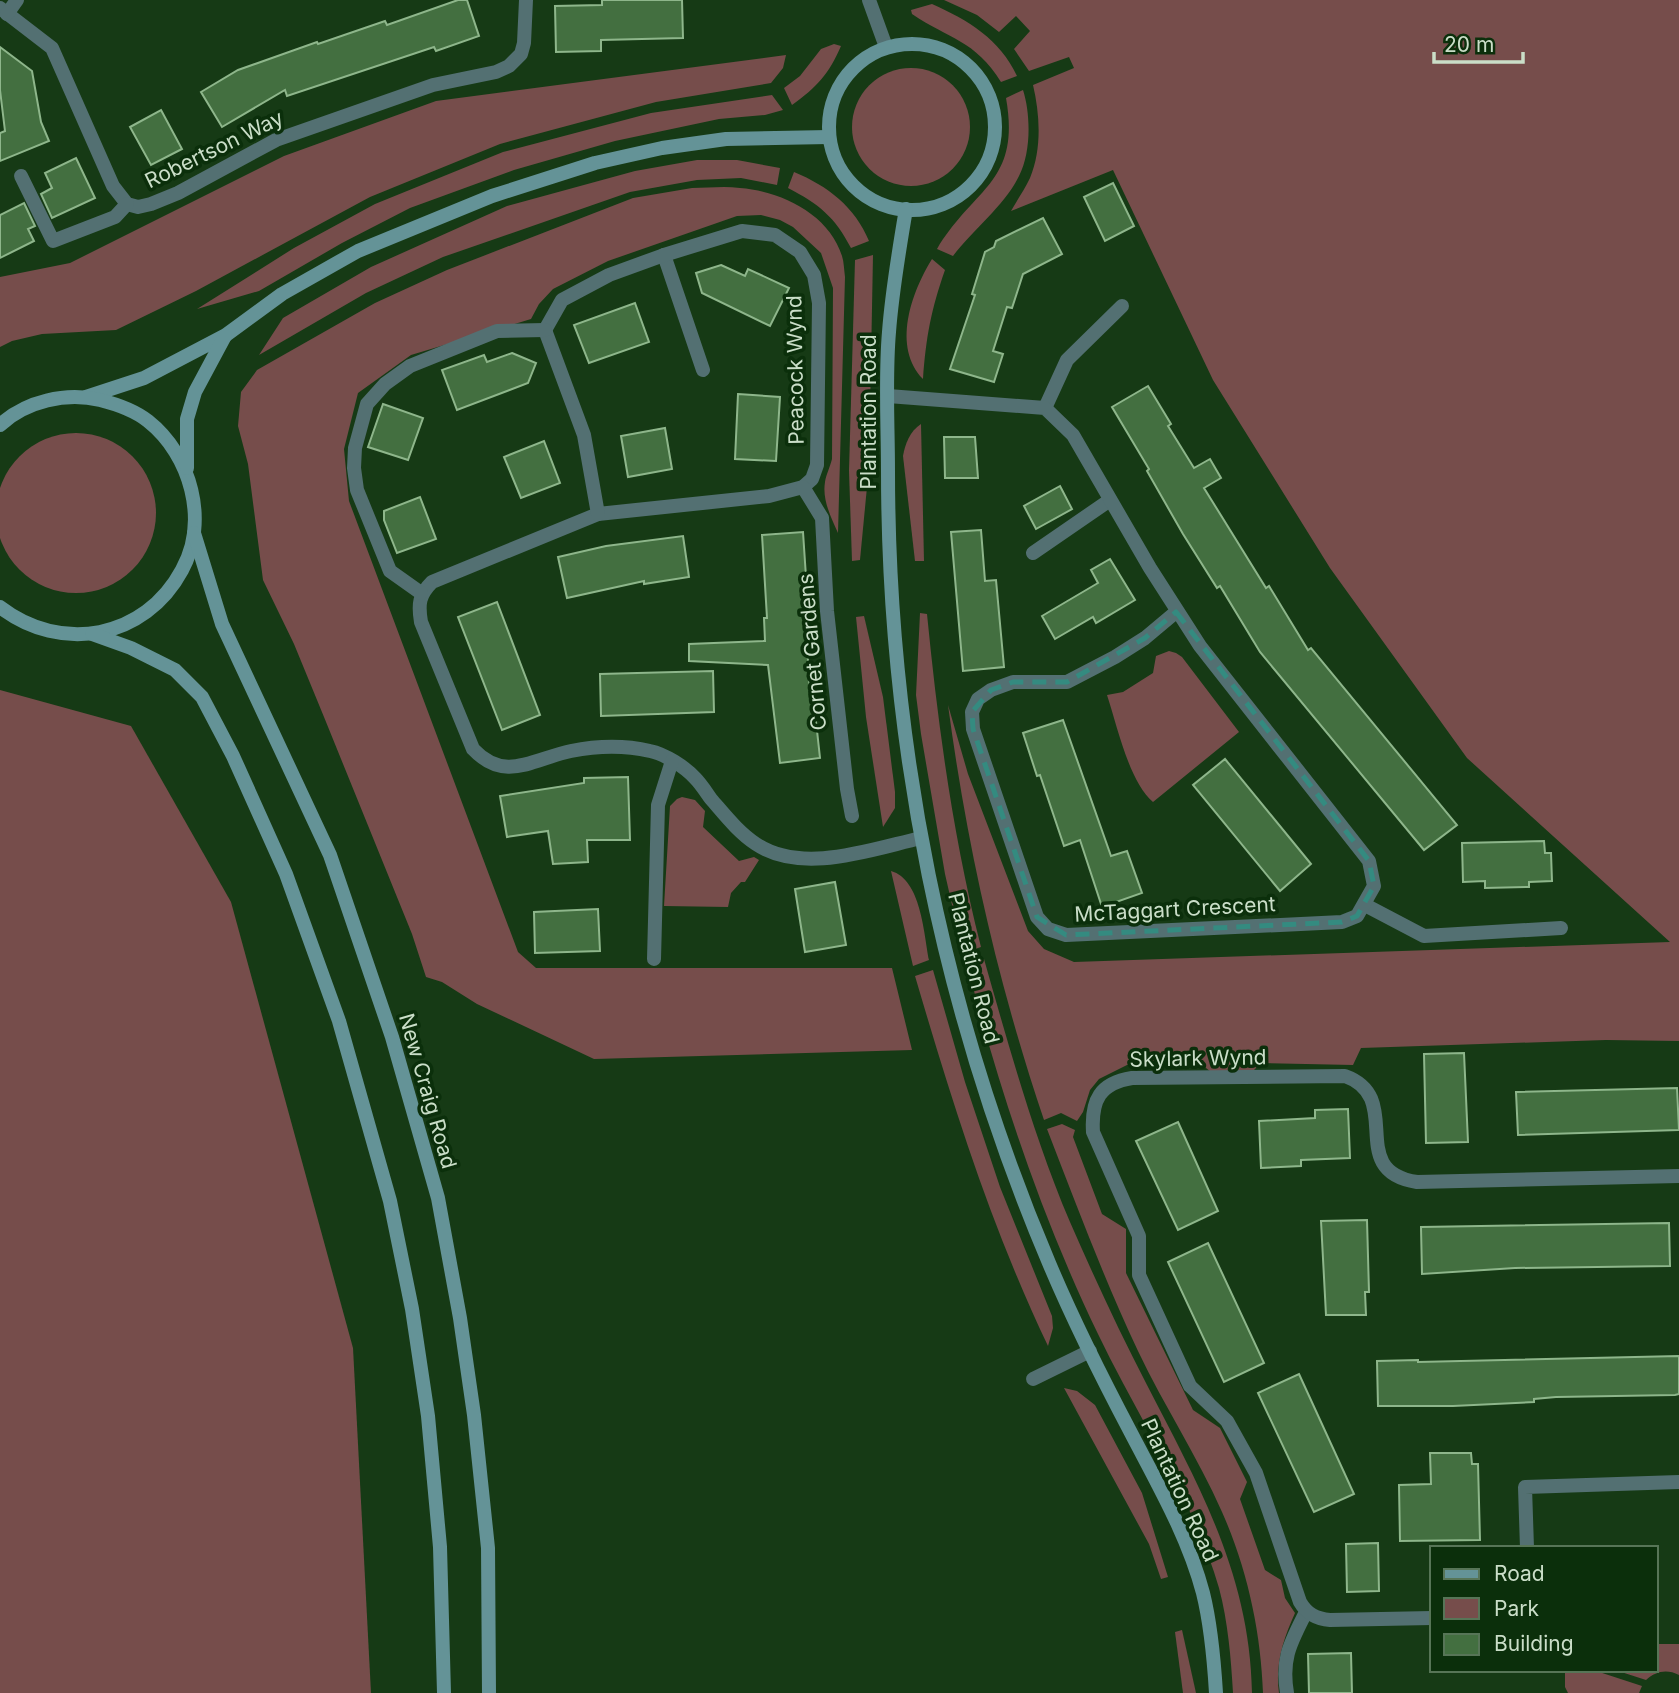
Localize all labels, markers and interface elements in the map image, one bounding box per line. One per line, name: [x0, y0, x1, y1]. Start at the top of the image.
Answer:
scale bar: [1434, 21, 1523, 65]
text: 20 m: [1444, 32, 1494, 57]
street label: Robertson Way: [141, 105, 287, 193]
street label: Peacock Wynd: [781, 295, 809, 445]
street label: Plantation Road: [856, 335, 881, 489]
street label: Cornet Gardens: [793, 573, 831, 731]
street label: Plantation Road: [943, 890, 1005, 1046]
street label: McTaggart Crescent: [1074, 891, 1276, 927]
street label: New Craig Road: [394, 1010, 462, 1172]
street label: Skylark Wynd: [1129, 1044, 1267, 1072]
street label: Plantation Road: [1136, 1414, 1224, 1566]
legend: [1430, 1546, 1658, 1672]
text: Road: [1494, 1561, 1545, 1586]
text: Park: [1494, 1596, 1539, 1621]
text: Building: [1494, 1631, 1574, 1656]

